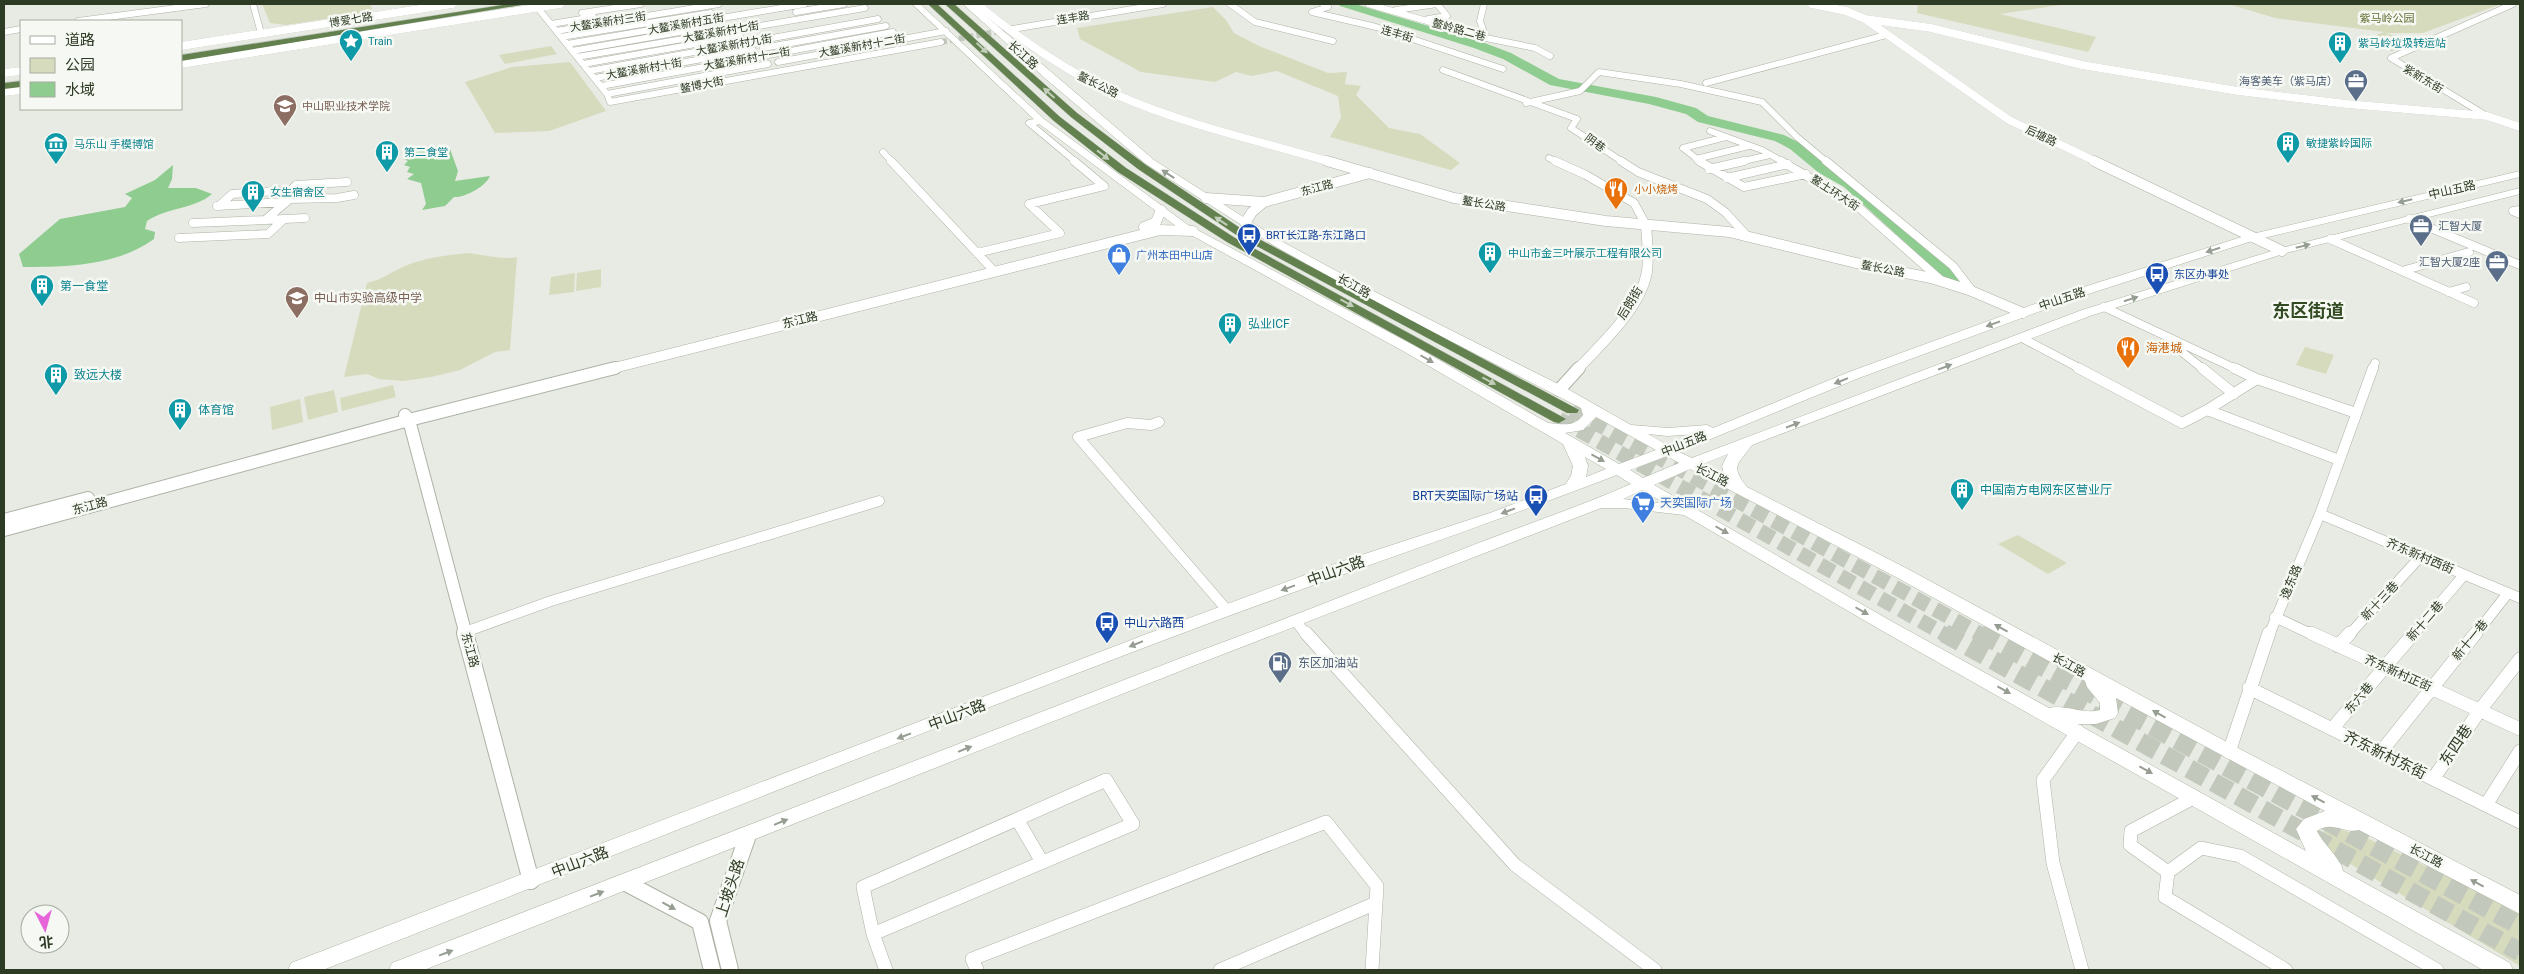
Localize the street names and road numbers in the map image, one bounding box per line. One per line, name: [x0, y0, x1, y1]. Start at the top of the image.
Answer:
street label: 连丰路: [1056, 9, 1090, 27]
street label: 博爱七路: [328, 10, 374, 30]
street label: 大鳌溪新村三街: [569, 10, 647, 34]
street label: 大鳌溪新村五街: [647, 11, 725, 37]
street label: 鳌岭路二巷: [1431, 17, 1487, 43]
street label: 大鳌溪新村七街: [682, 19, 760, 45]
street label: 连丰街: [1379, 23, 1415, 45]
street label: 大鳌溪新村九街: [695, 32, 773, 58]
street label: 大鳌溪新村十二街: [818, 32, 906, 60]
street label: 长江路: [1005, 38, 1041, 72]
street label: 大鳌溪新村十一街: [703, 45, 791, 73]
street label: 大鳌溪新村十街: [605, 56, 683, 82]
street label: 紫新东街: [2401, 62, 2445, 96]
street label: 鳌长公路: [1075, 70, 1121, 100]
street label: 鳌博大街: [679, 74, 725, 96]
street label: 后塘路: [2023, 123, 2059, 149]
street label: 阴巷: [1582, 131, 1608, 155]
street label: 鳌土环大街: [1808, 173, 1862, 213]
street label: 东江路: [1299, 177, 1335, 199]
street label: 中山五路: [2427, 178, 2477, 202]
street label: 鳌长公路: [1461, 194, 1507, 214]
street label: 鳌长公路: [1860, 258, 1906, 280]
street label: 长江路: [1335, 271, 1373, 301]
street label: 后朗街: [1615, 284, 1645, 322]
street label: 中山五路: [2037, 285, 2087, 313]
street label: 东江路: [781, 309, 819, 331]
street label: 中山五路: [1659, 429, 1709, 459]
street label: 长江路: [1693, 461, 1731, 489]
street label: 东江路: [71, 495, 109, 517]
street label: 齐东新村西街: [2384, 535, 2456, 577]
street label: 中山六路: [1305, 552, 1367, 590]
street label: 逸东路: [2278, 563, 2304, 601]
street label: 新十三巷: [2359, 579, 2401, 623]
street label: 新十二巷: [2404, 598, 2446, 644]
street label: 新十一巷: [2449, 617, 2491, 663]
street label: 东江路: [459, 631, 481, 669]
street label: 长江路: [2050, 650, 2088, 680]
street label: 齐东新村正街: [2362, 652, 2434, 694]
street label: 东六巷: [2342, 680, 2376, 716]
street label: 中山六路: [926, 696, 988, 734]
street label: 东四巷: [2436, 721, 2476, 769]
street label: 齐东新村东街: [2341, 727, 2429, 783]
street label: 长江路: [2407, 841, 2445, 871]
street label: 中山六路: [549, 843, 611, 881]
street label: 上坡头路: [712, 857, 748, 919]

